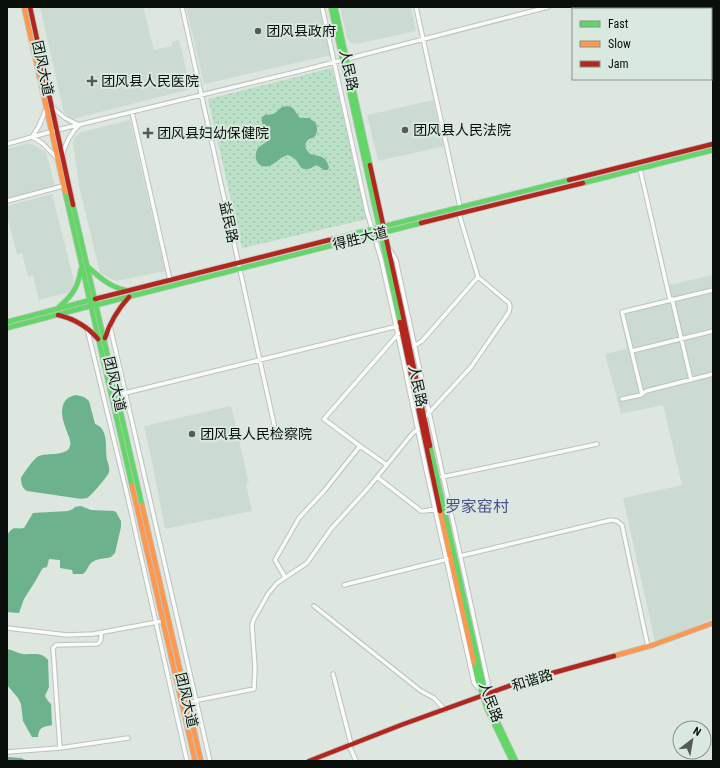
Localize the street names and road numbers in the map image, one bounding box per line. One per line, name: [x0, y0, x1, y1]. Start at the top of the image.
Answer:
street label: 团风大道: [29, 39, 57, 97]
street label: 人民路: [337, 48, 361, 92]
street label: 益民路: [217, 200, 241, 244]
street label: 得胜大道: [331, 223, 389, 253]
street label: 团风大道: [101, 355, 129, 413]
street label: 人民路: [406, 364, 430, 408]
street label: 和谐路: [510, 666, 554, 694]
street label: 团风大道: [173, 671, 201, 729]
street label: 人民路: [476, 680, 506, 724]

